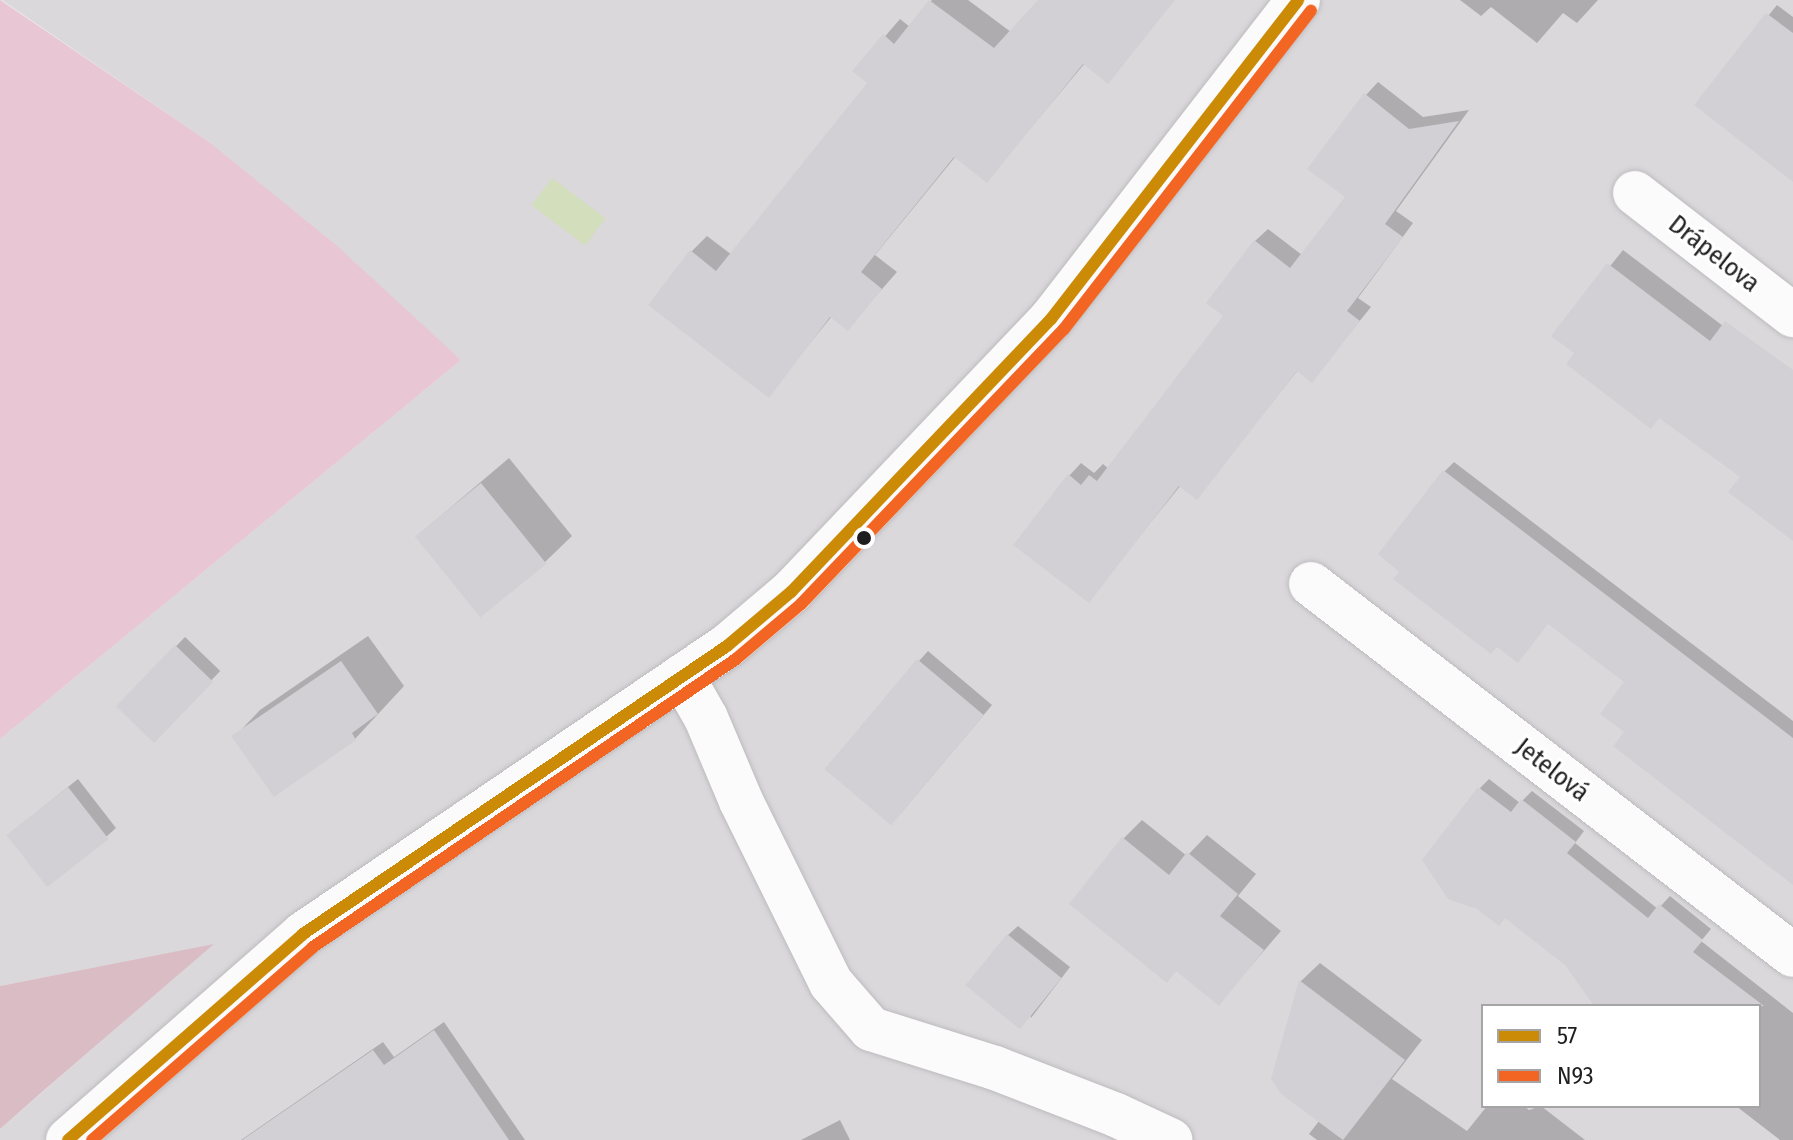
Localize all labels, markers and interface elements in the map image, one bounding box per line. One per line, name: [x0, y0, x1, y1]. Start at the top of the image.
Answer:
street label: Drápelova: [1662, 209, 1766, 299]
unlabelled marker: [856, 530, 872, 546]
street label: Jetelová: [1509, 731, 1595, 809]
legend: [1481, 1004, 1761, 1108]
text: 57: [1557, 1022, 1577, 1050]
text: N93: [1557, 1062, 1594, 1090]

